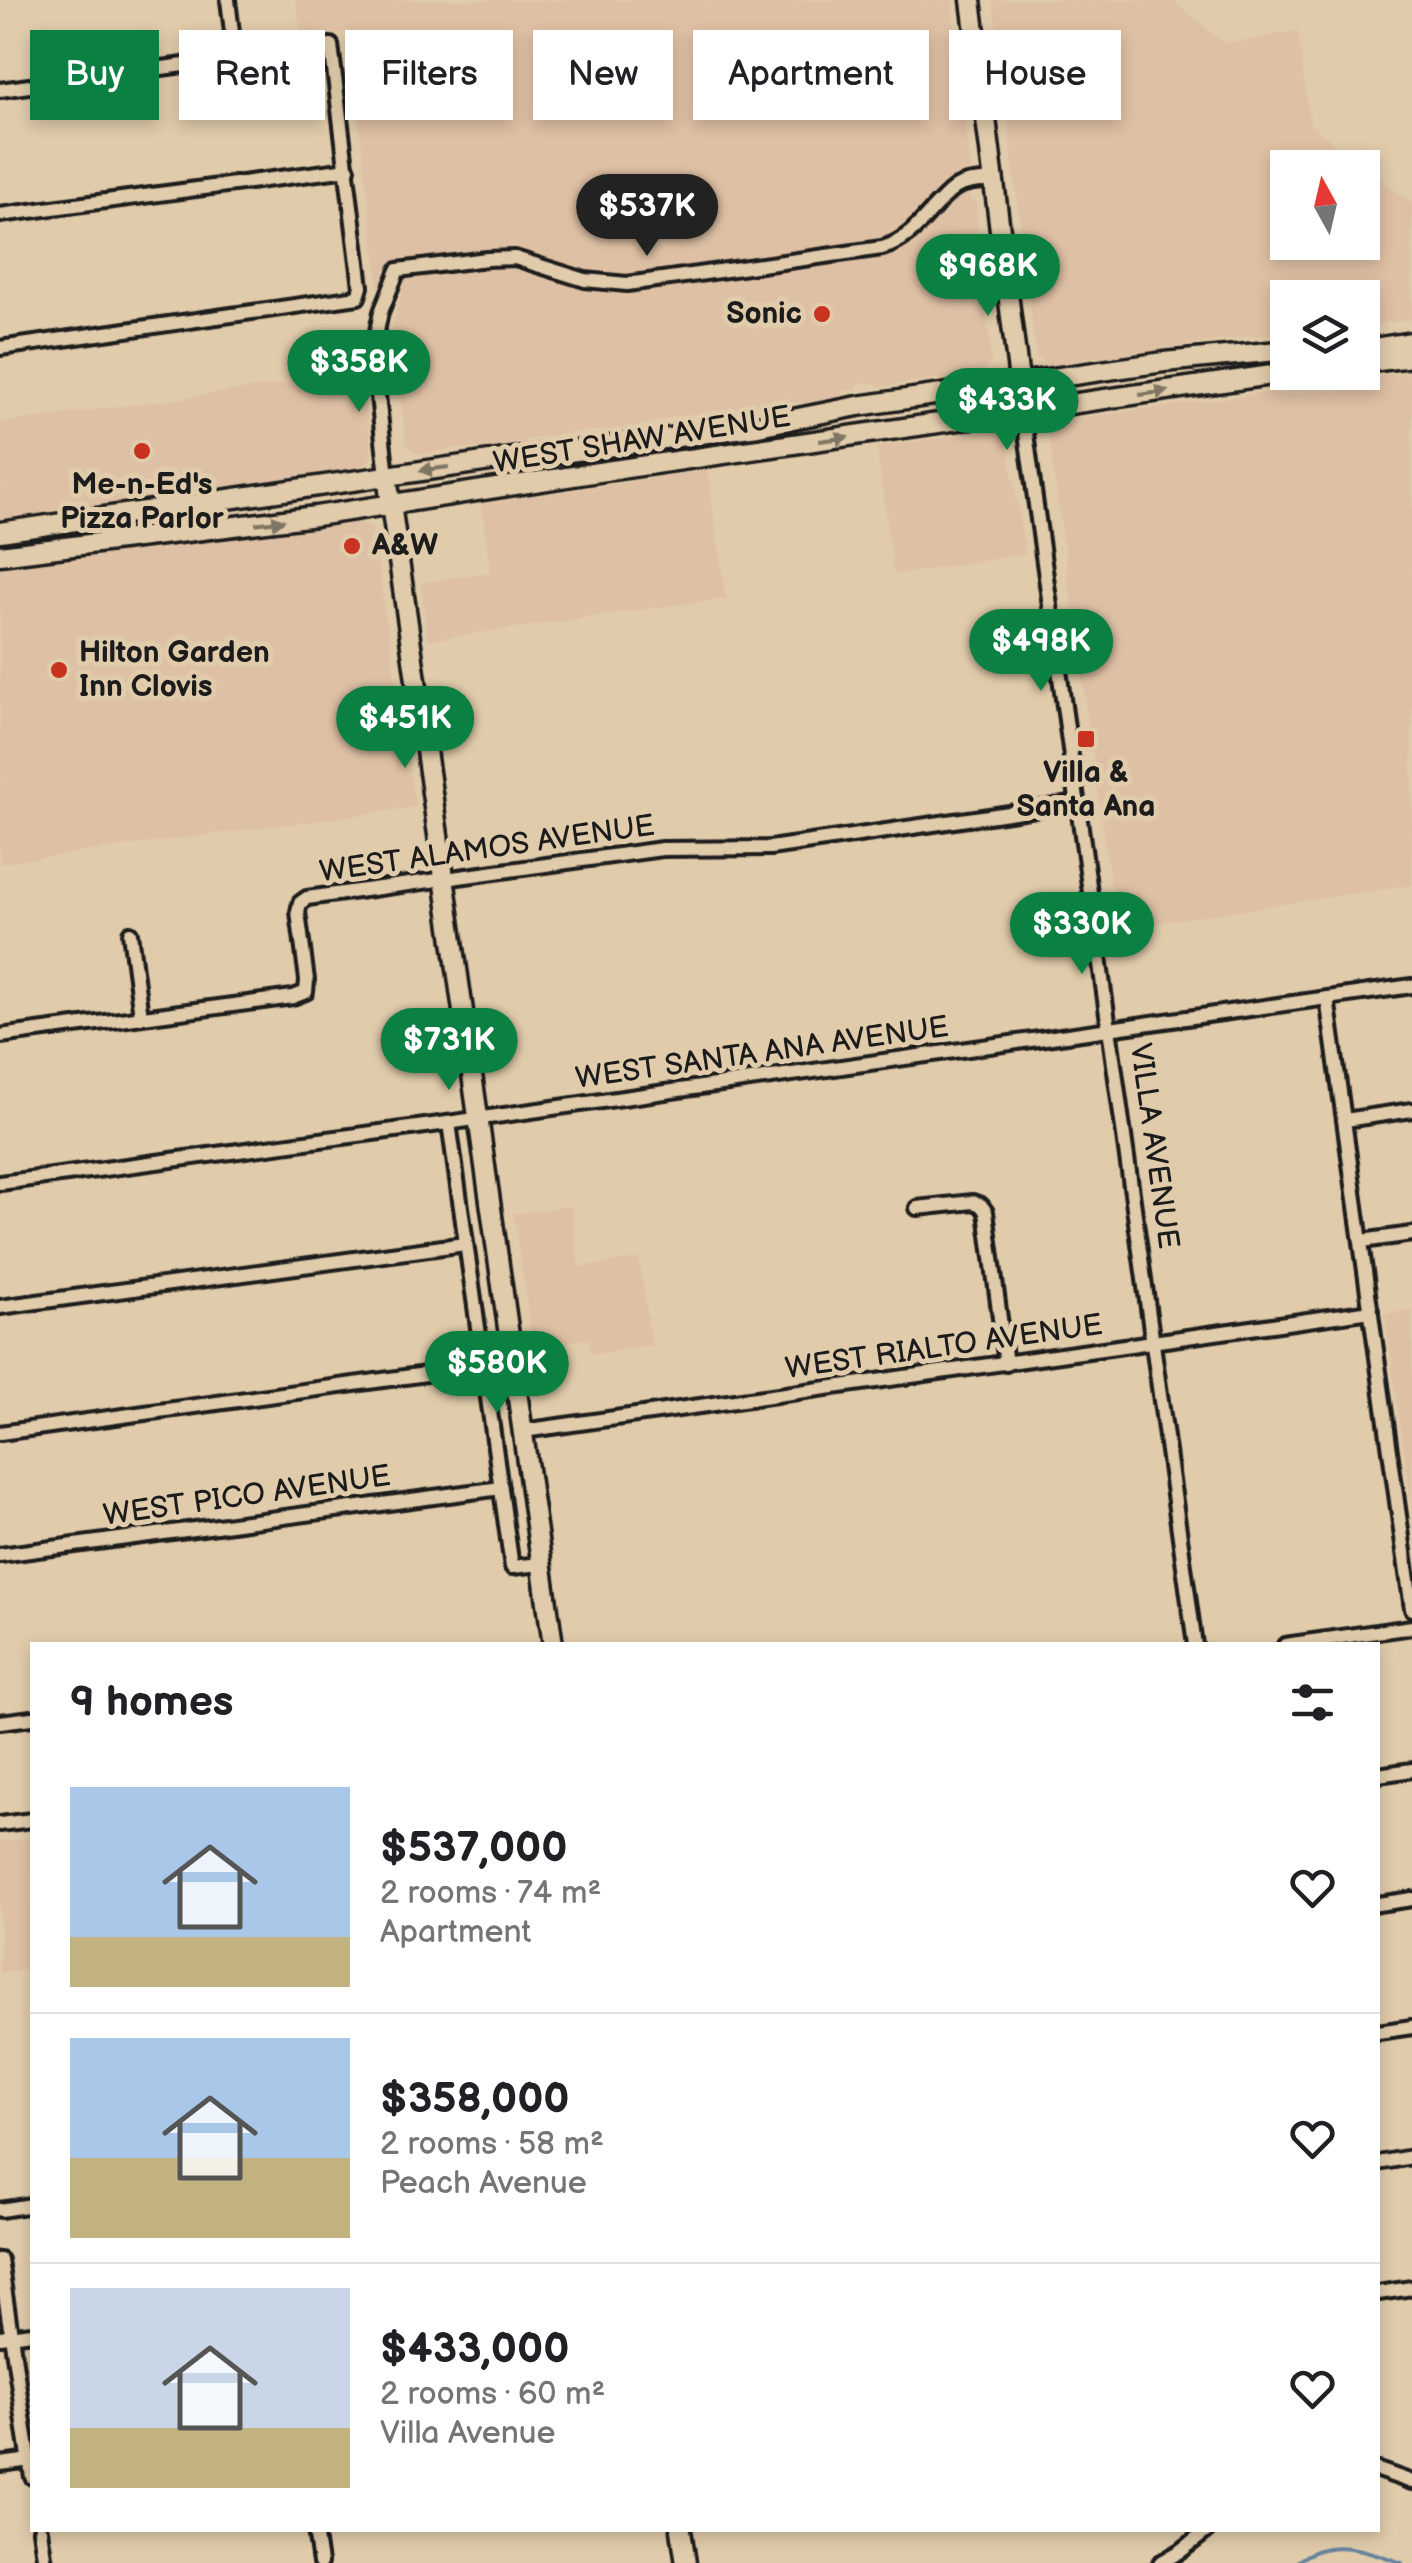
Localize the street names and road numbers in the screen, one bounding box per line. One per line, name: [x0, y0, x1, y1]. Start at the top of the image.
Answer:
street label: WEST SHAW AVENUE: [491, 399, 793, 481]
street label: WEST ALAMOS AVENUE: [317, 808, 657, 890]
street label: WEST SANTA ANA AVENUE: [573, 1009, 951, 1097]
street label: VILLA AVENUE: [1122, 1041, 1186, 1251]
street label: WEST RIALTO AVENUE: [783, 1307, 1105, 1387]
street label: WEST PICO AVENUE: [101, 1458, 393, 1534]

